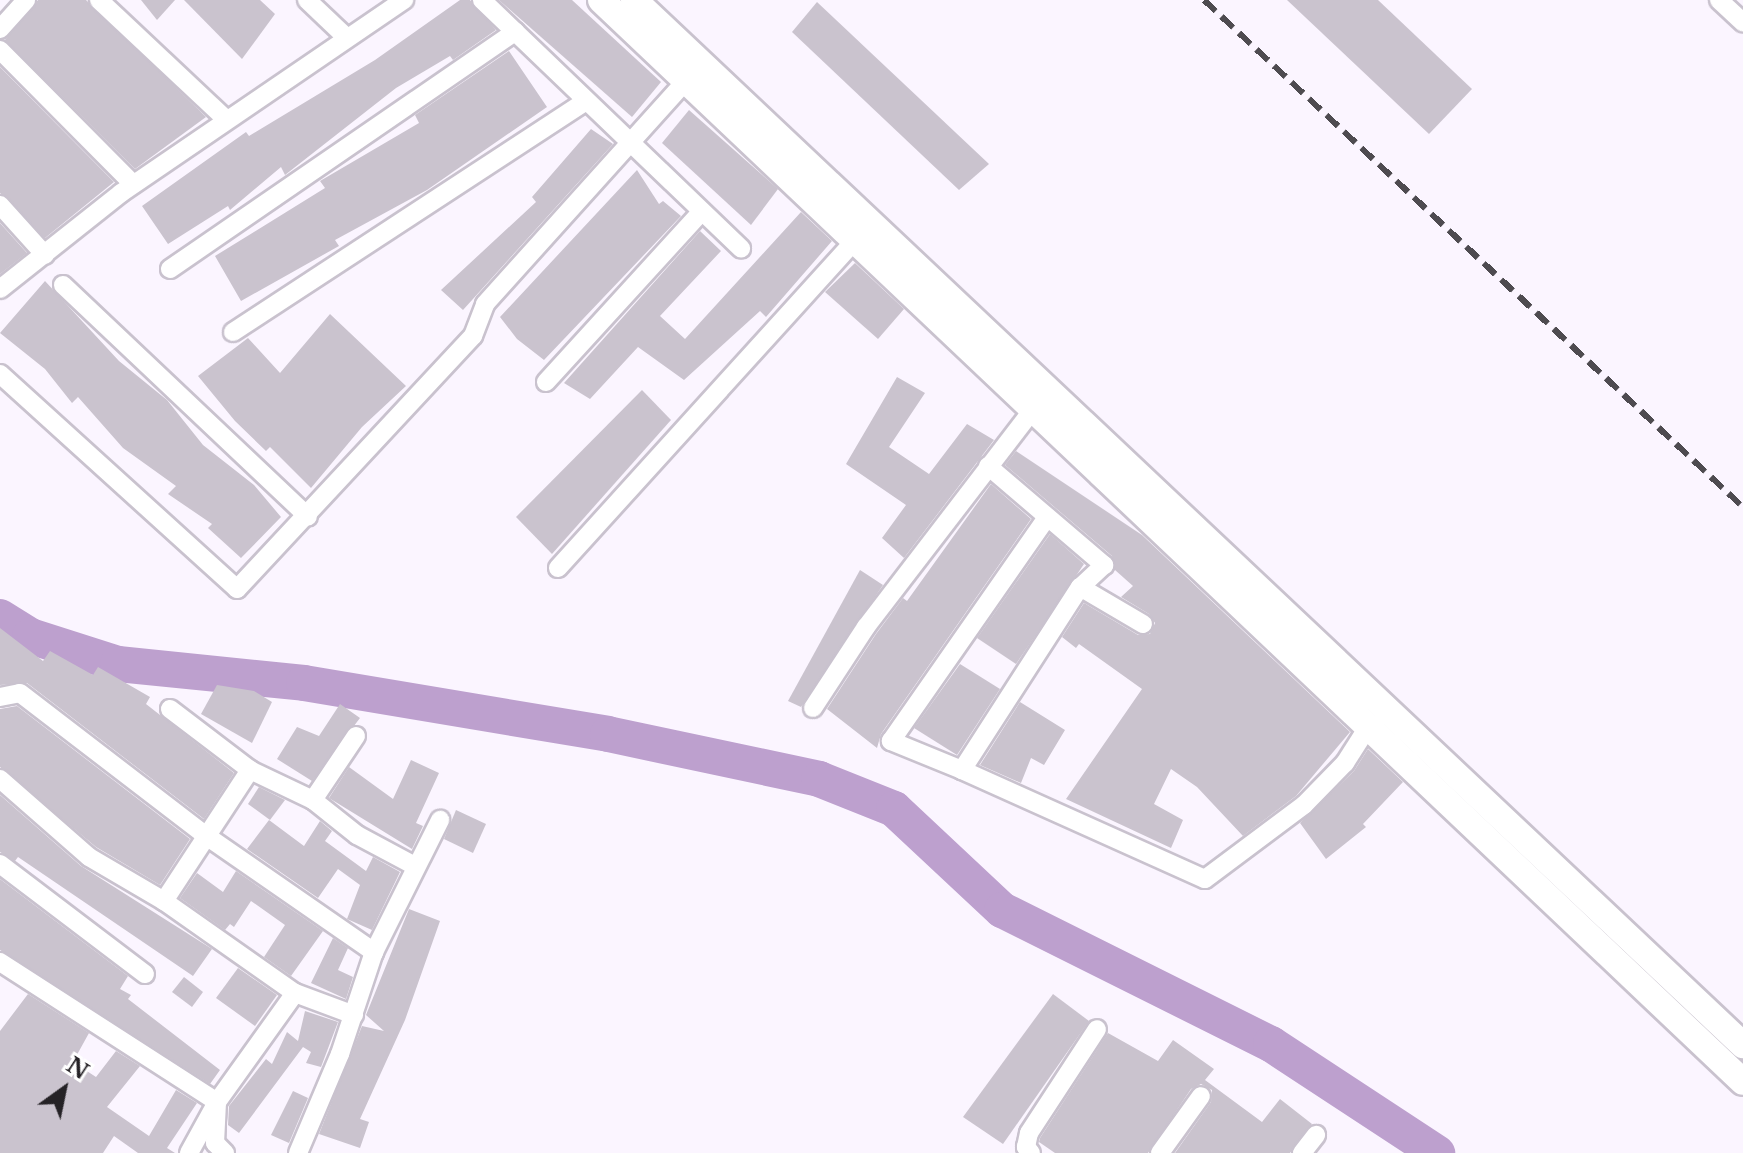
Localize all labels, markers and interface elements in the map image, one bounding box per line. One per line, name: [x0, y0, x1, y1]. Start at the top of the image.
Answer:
north arrow: [24, 1049, 104, 1129]
text: N: [61, 1051, 93, 1085]

